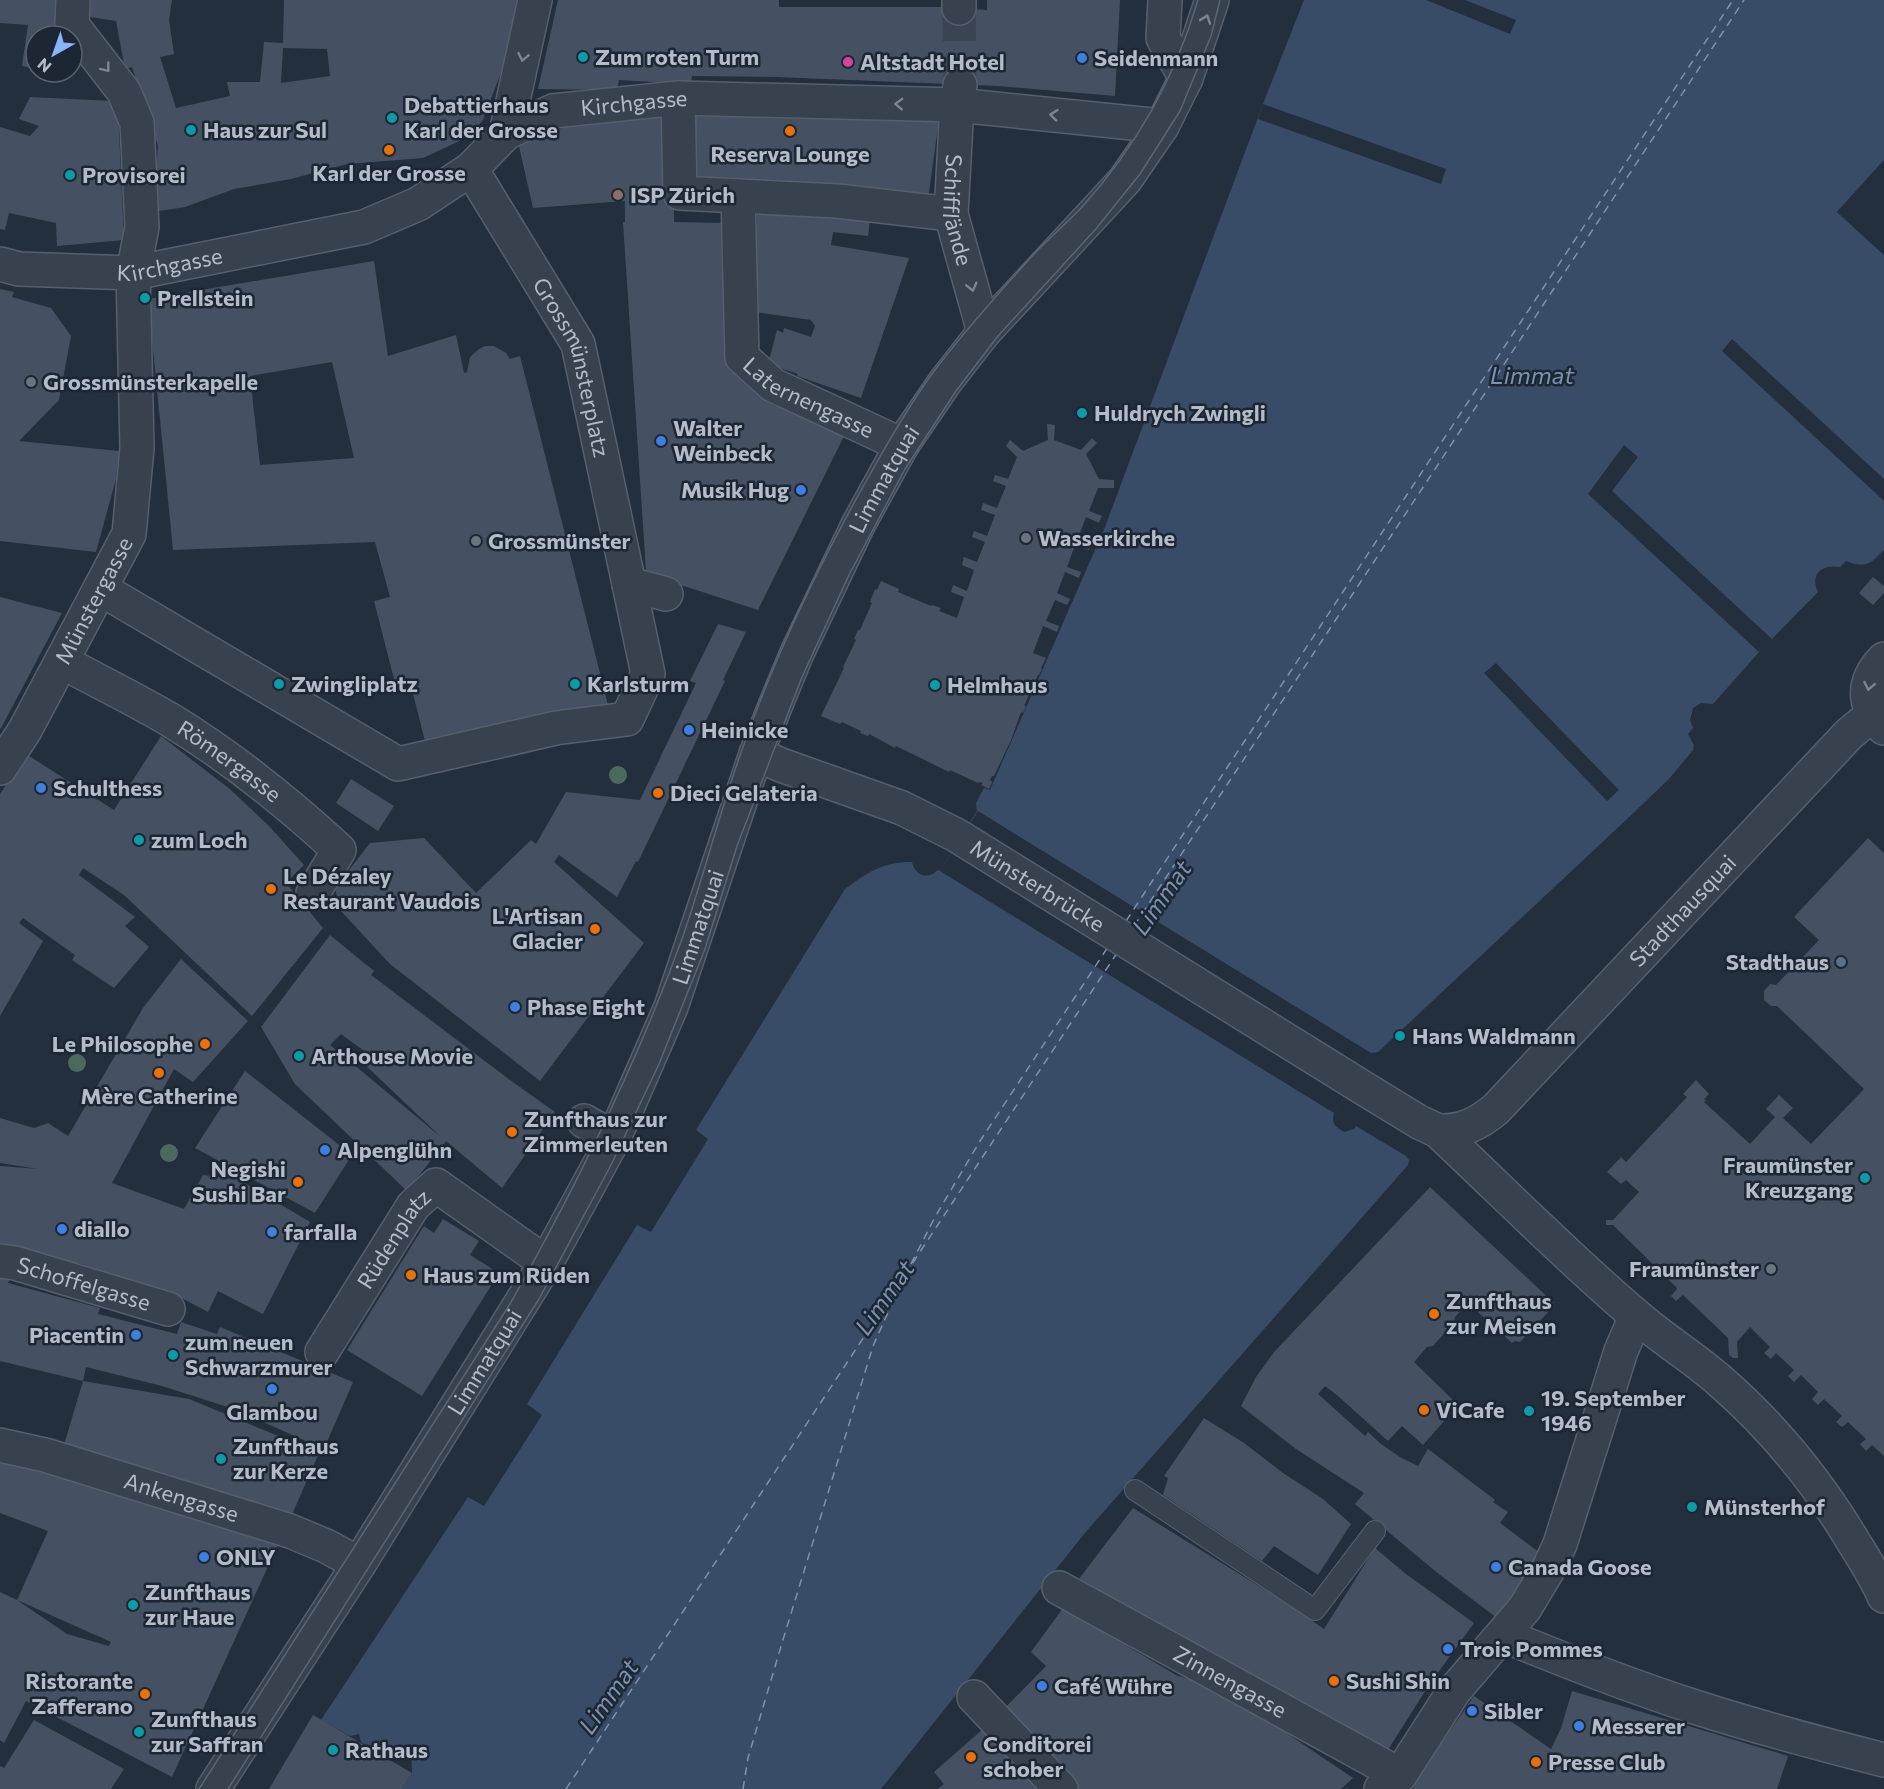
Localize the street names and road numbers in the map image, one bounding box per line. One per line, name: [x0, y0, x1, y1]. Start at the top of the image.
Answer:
street label: Kirchgasse: [579, 84, 688, 121]
street label: Schifflände: [938, 154, 979, 269]
street label: Kirchgasse: [116, 242, 225, 286]
street label: Grossmünsterplatz: [527, 272, 616, 460]
street label: Laternengasse: [738, 351, 878, 443]
street label: Limmatquai: [842, 420, 925, 537]
street label: Münstergasse: [48, 532, 138, 669]
street label: Römergasse: [173, 714, 287, 807]
street label: Münsterbrücke: [966, 833, 1110, 937]
street label: Stadthausquai: [1623, 849, 1741, 972]
street label: Limmatquai: [666, 866, 729, 988]
street label: Rüdenplatz: [351, 1183, 436, 1294]
street label: Schoffelgasse: [14, 1250, 154, 1316]
street label: Limmatquai: [441, 1304, 527, 1420]
street label: Ankengasse: [121, 1466, 242, 1527]
street label: Zinnengasse: [1169, 1639, 1291, 1723]

